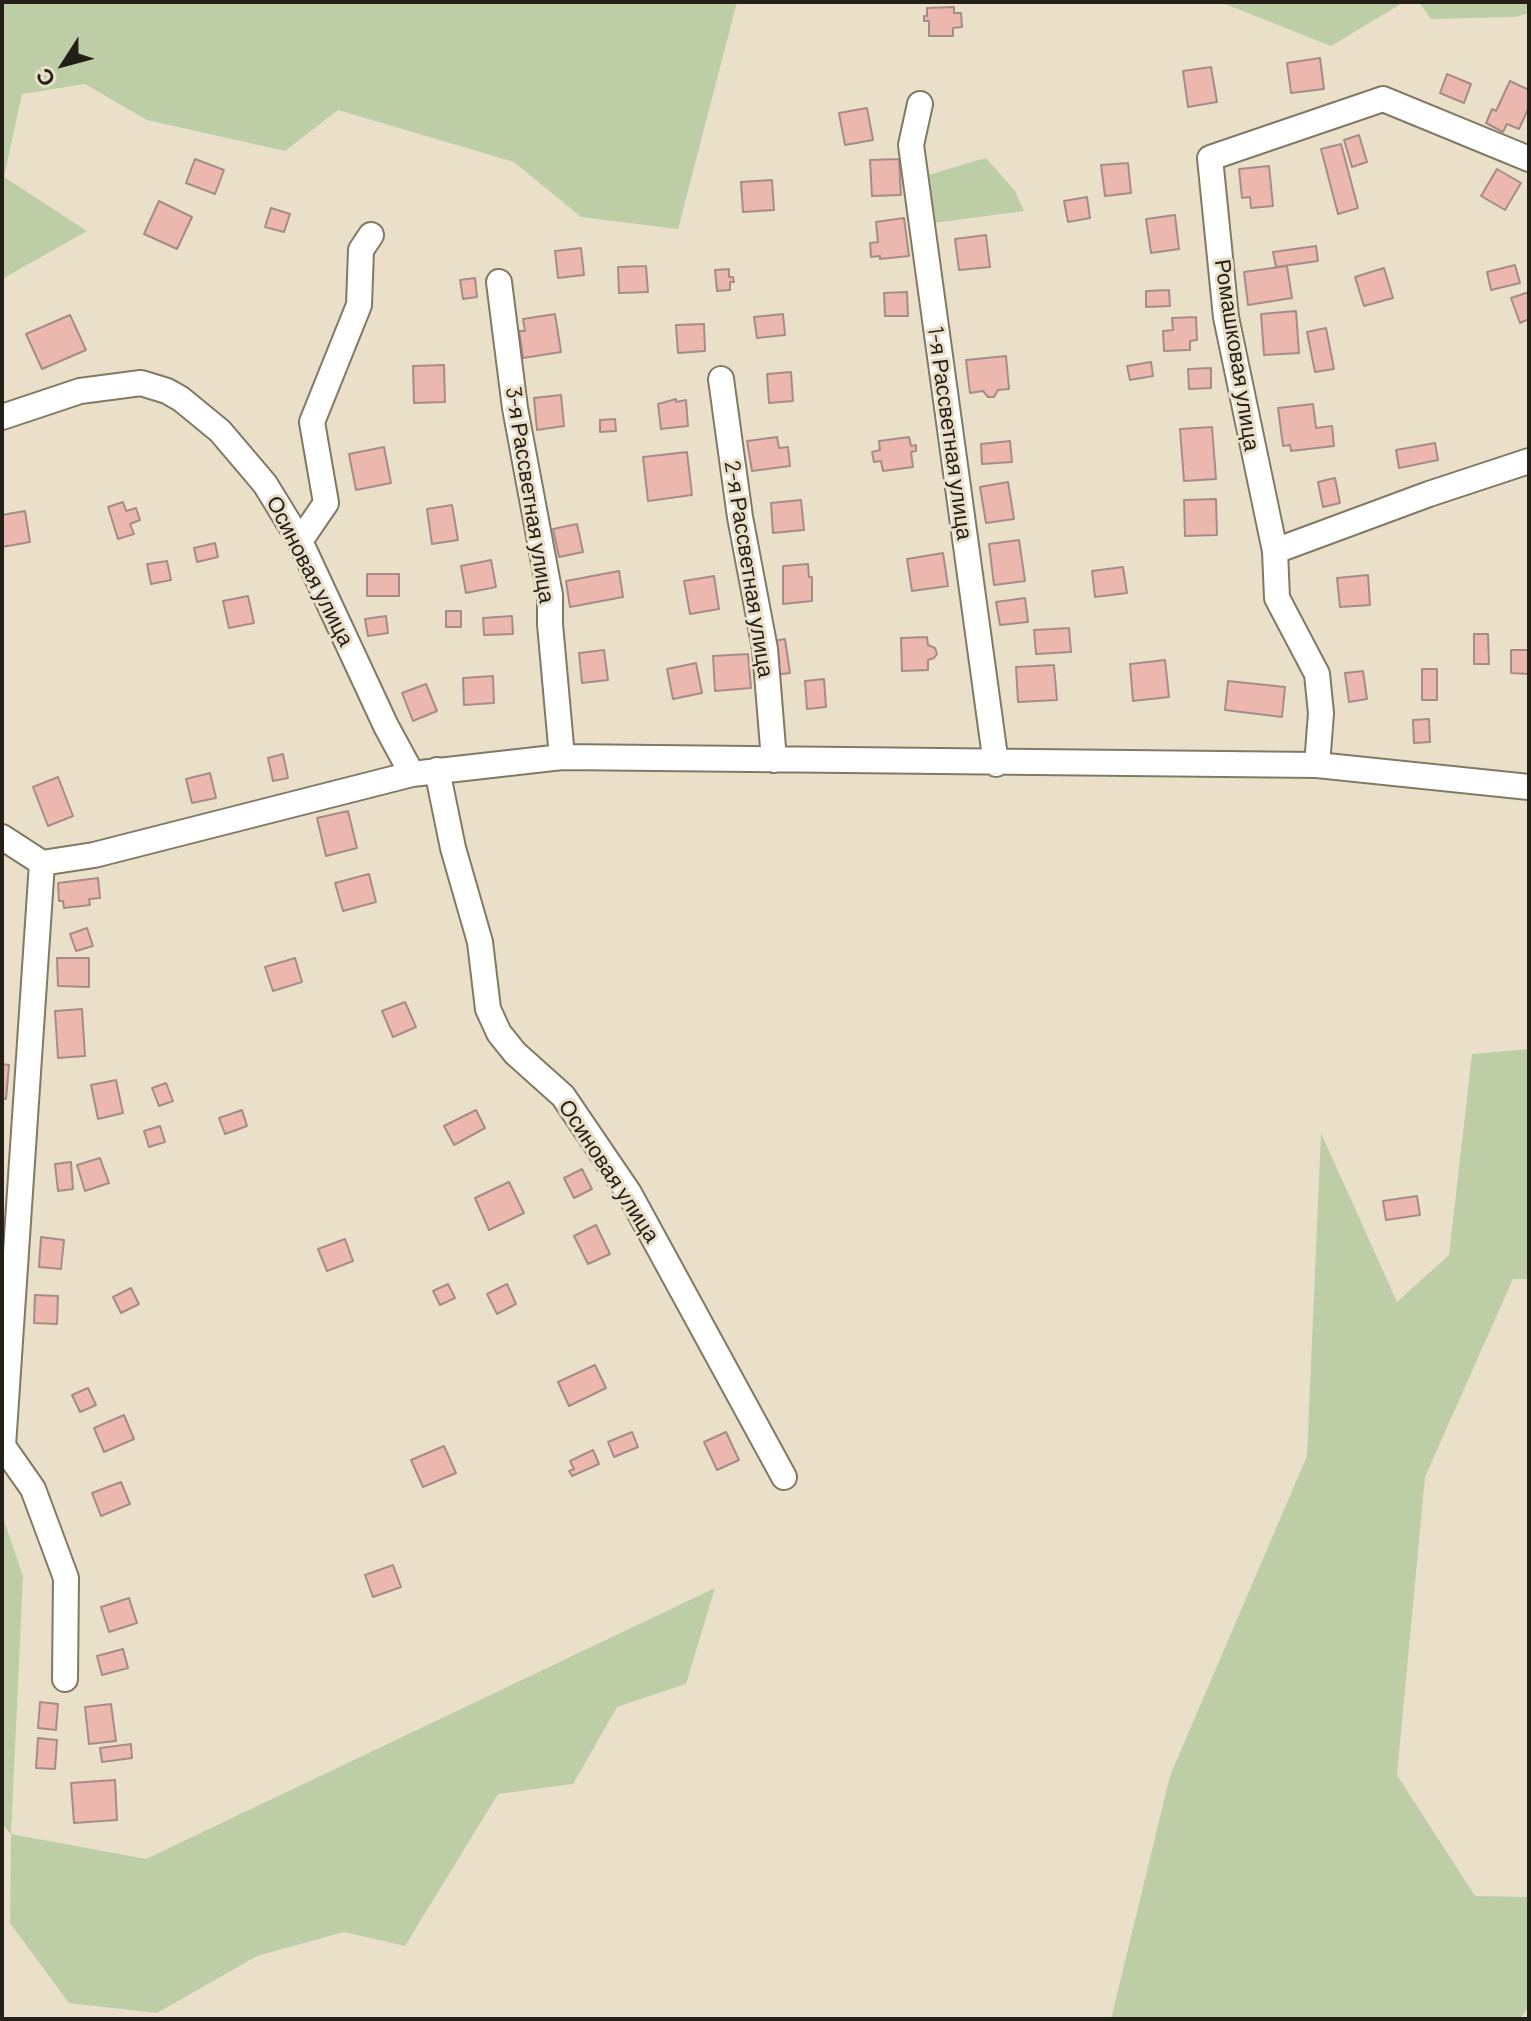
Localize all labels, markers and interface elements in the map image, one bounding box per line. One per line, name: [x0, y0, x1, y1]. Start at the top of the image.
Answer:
north arrow: [24, 24, 104, 104]
text: С: [29, 64, 60, 92]
street label: Ромашковая улица: [1209, 257, 1265, 453]
street label: 1-я Рассветная улица: [922, 325, 978, 541]
street label: 3-я Рассветная улица: [500, 385, 560, 605]
street label: 2-я Рассветная улица: [719, 459, 779, 679]
street label: Осиновая улица: [261, 491, 359, 651]
street label: Осиновая улица: [553, 1095, 665, 1247]

